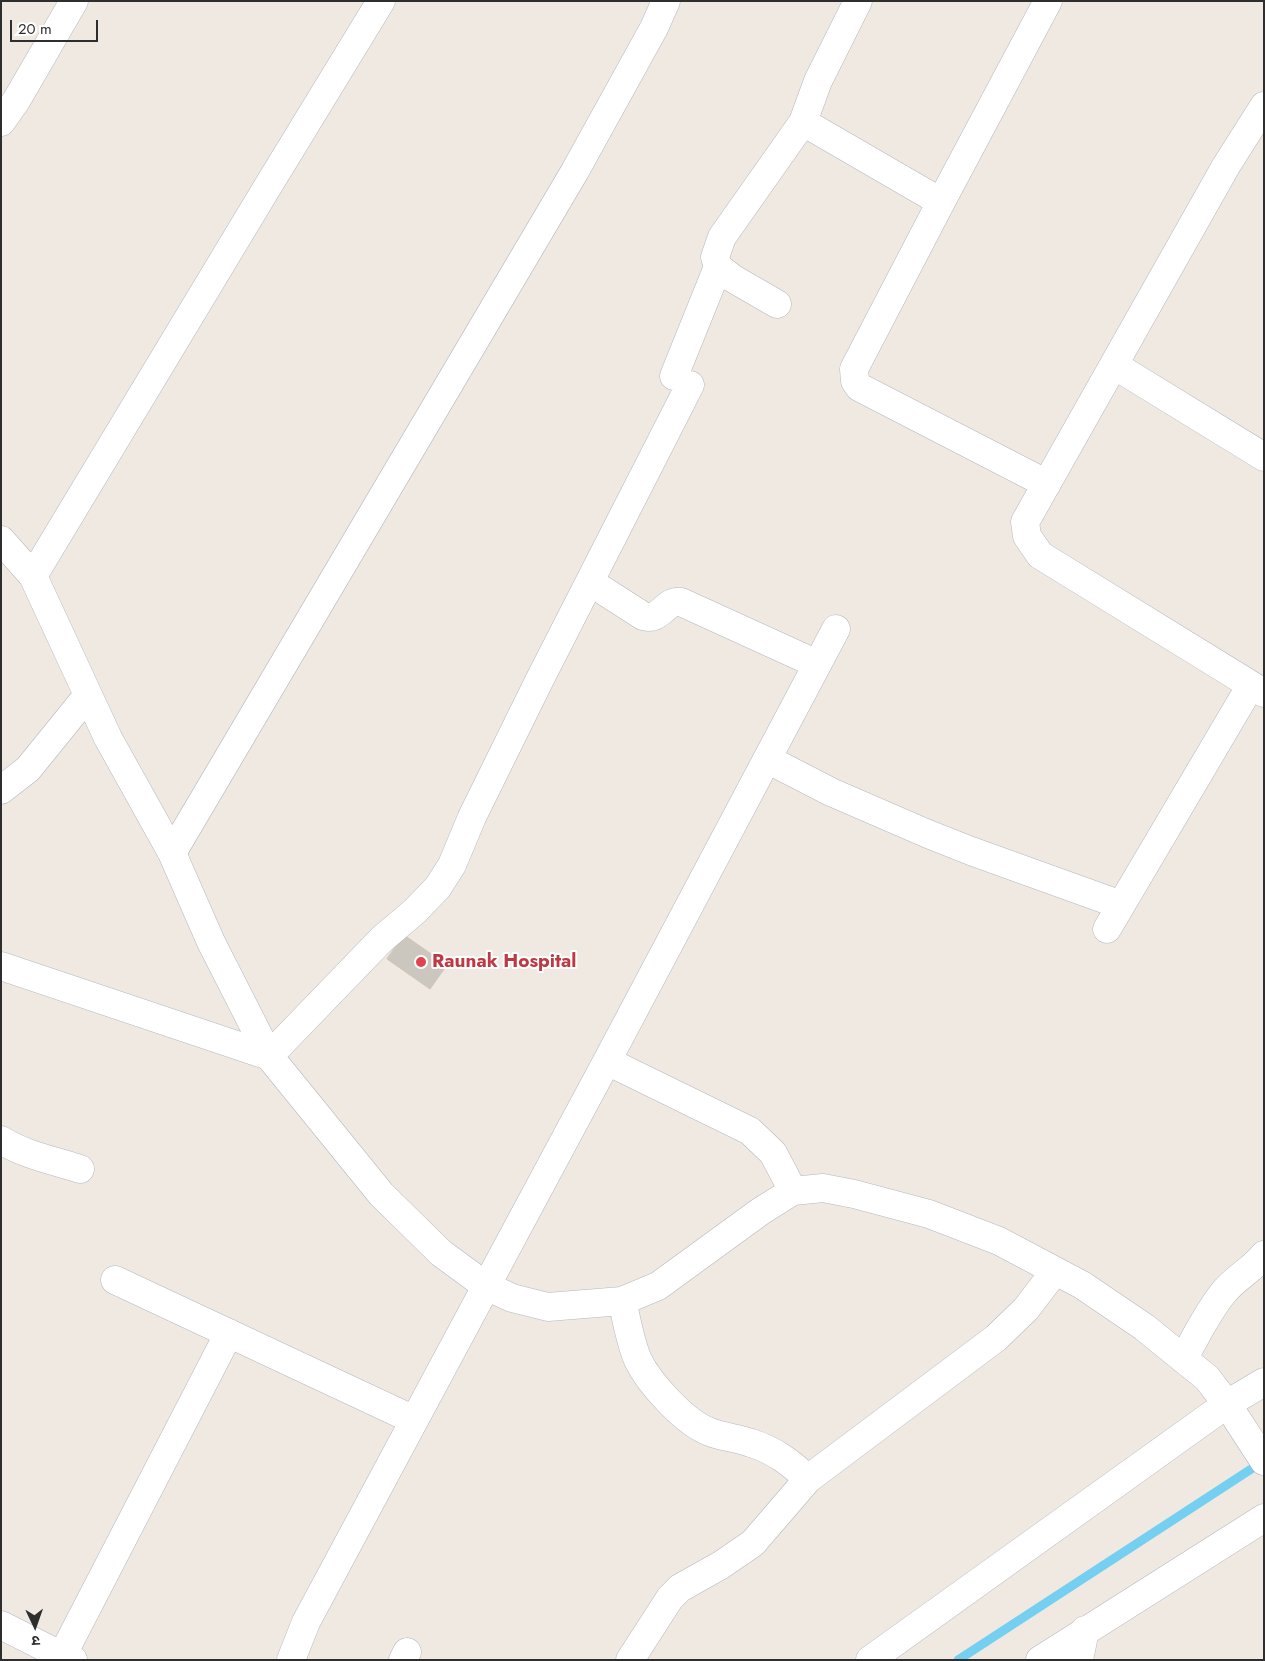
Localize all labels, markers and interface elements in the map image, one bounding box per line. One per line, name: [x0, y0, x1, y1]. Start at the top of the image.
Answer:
scale bar: [12, 10, 100, 42]
text: 20 m: [18, 18, 52, 40]
place label: Raunak Hospital: [432, 951, 576, 973]
marker: Raunak Hospital: [414, 955, 428, 969]
north arrow: [10, 1601, 60, 1651]
text: उ: [31, 1631, 40, 1651]

